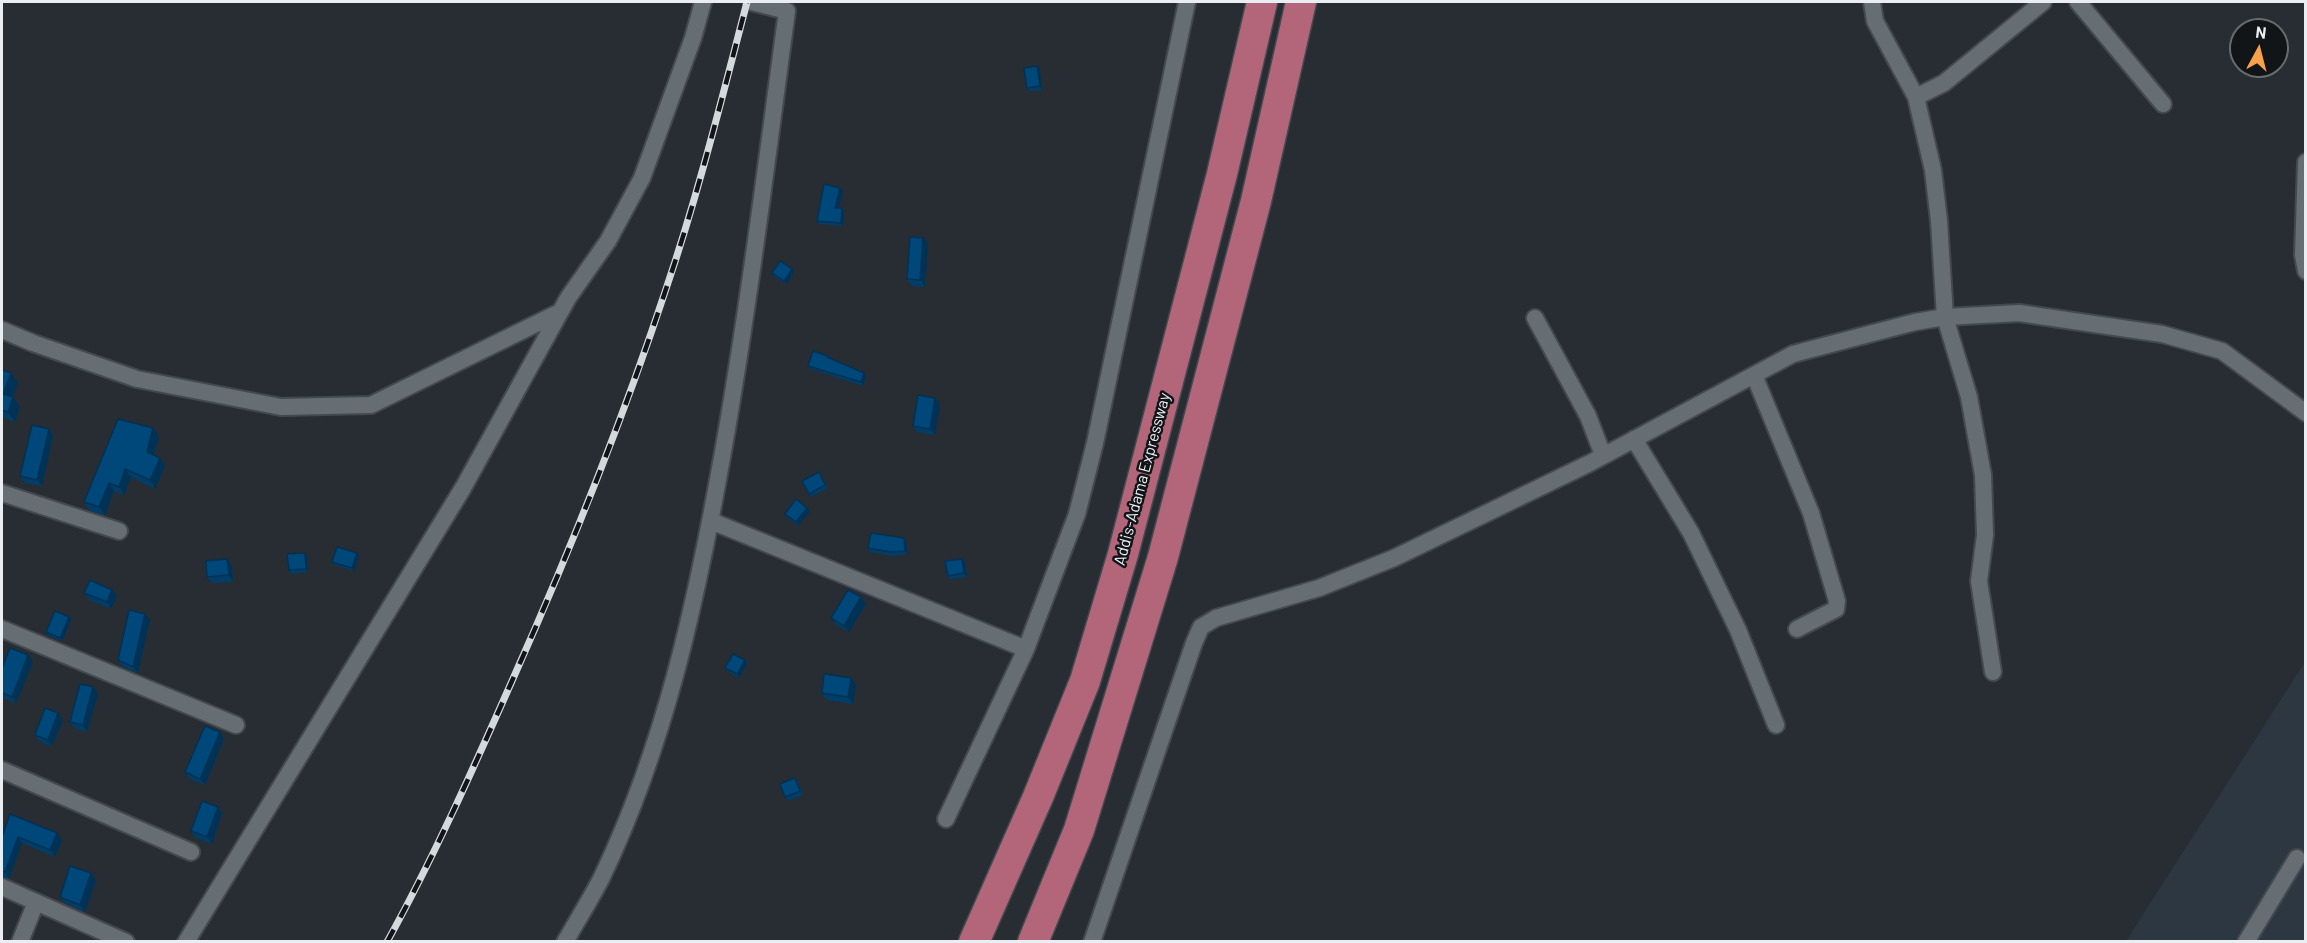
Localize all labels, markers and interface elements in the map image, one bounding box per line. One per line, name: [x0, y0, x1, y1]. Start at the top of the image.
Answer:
north arrow: [2229, 18, 2289, 78]
text: N: [2255, 22, 2267, 42]
street label: Addis-Adama Expressway: [1110, 391, 1174, 567]

